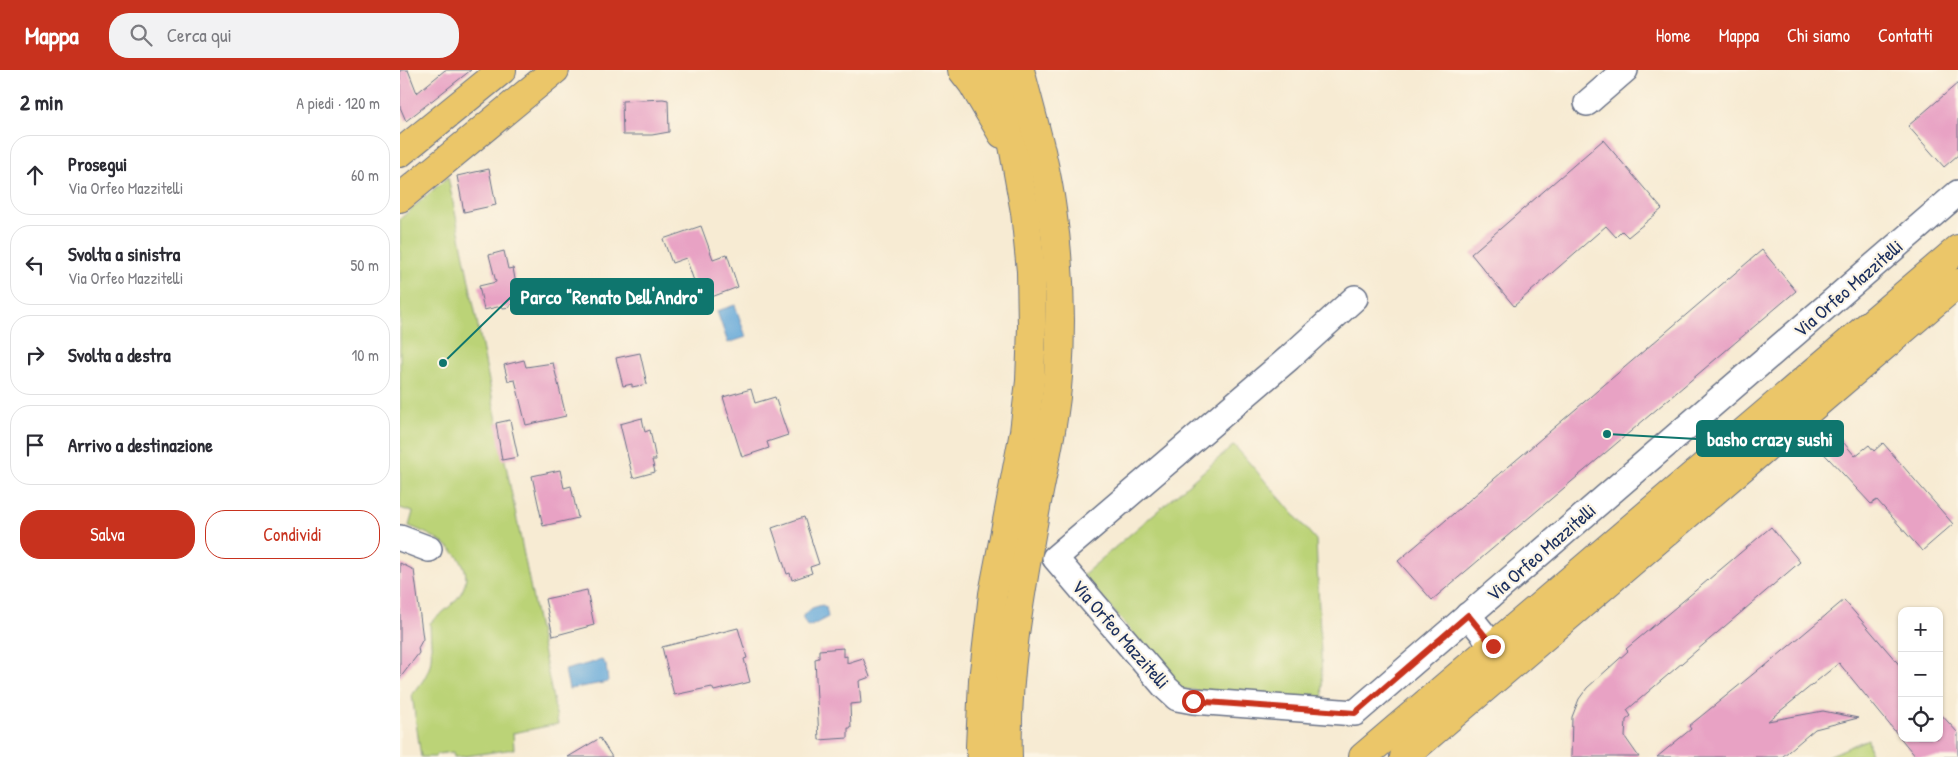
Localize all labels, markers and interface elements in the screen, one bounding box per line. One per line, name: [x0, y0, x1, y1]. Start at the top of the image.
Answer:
search box: [109, 13, 459, 58]
text: Mappa: [25, 19, 79, 51]
icon: search: [127, 21, 155, 49]
text: Cerca qui: [167, 22, 232, 48]
text: Home: [1656, 23, 1691, 48]
text: Mappa: [1719, 23, 1759, 48]
text: Chi siamo: [1787, 23, 1850, 48]
text: Contatti: [1878, 23, 1933, 48]
text: 2 min: [20, 88, 63, 117]
text: A piedi · 120 m: [296, 92, 380, 114]
text: Prosegui: [68, 151, 127, 177]
icon: ahead: [21, 161, 49, 189]
text: 60 m: [351, 164, 379, 186]
text: Via Orfeo Mazzitelli: [68, 177, 183, 199]
street label: Via Orfeo Mazzitelli: [1788, 233, 1908, 343]
text: Svolta a sinistra: [68, 241, 180, 267]
icon: left: [21, 251, 49, 279]
text: 50 m: [351, 254, 379, 276]
text: Via Orfeo Mazzitelli: [68, 267, 183, 289]
callout: Parco "Renato Dell'Andro": [511, 279, 713, 314]
text: Parco "Renato Dell'Andro": [521, 283, 703, 310]
icon: right: [21, 341, 49, 369]
text: Svolta a destra: [68, 342, 171, 368]
text: 10 m: [351, 344, 379, 366]
callout: basho crazy sushi: [1697, 421, 1843, 456]
text: basho crazy sushi: [1707, 425, 1833, 453]
icon: arrive: [21, 431, 49, 459]
text: Arrivo a destinazione: [68, 432, 213, 458]
street label: Via Orfeo Mazzitelli: [1481, 497, 1601, 607]
button: Salva: [20, 510, 195, 559]
button: Condividi: [205, 510, 380, 559]
street label: Via Orfeo Mazzitelli: [1066, 574, 1176, 694]
map controls: [1898, 607, 1943, 742]
button: +: [1898, 607, 1943, 652]
route end: [1482, 635, 1505, 658]
button: −: [1898, 652, 1943, 697]
route start: [1182, 690, 1205, 713]
button: locate: [1898, 697, 1943, 742]

